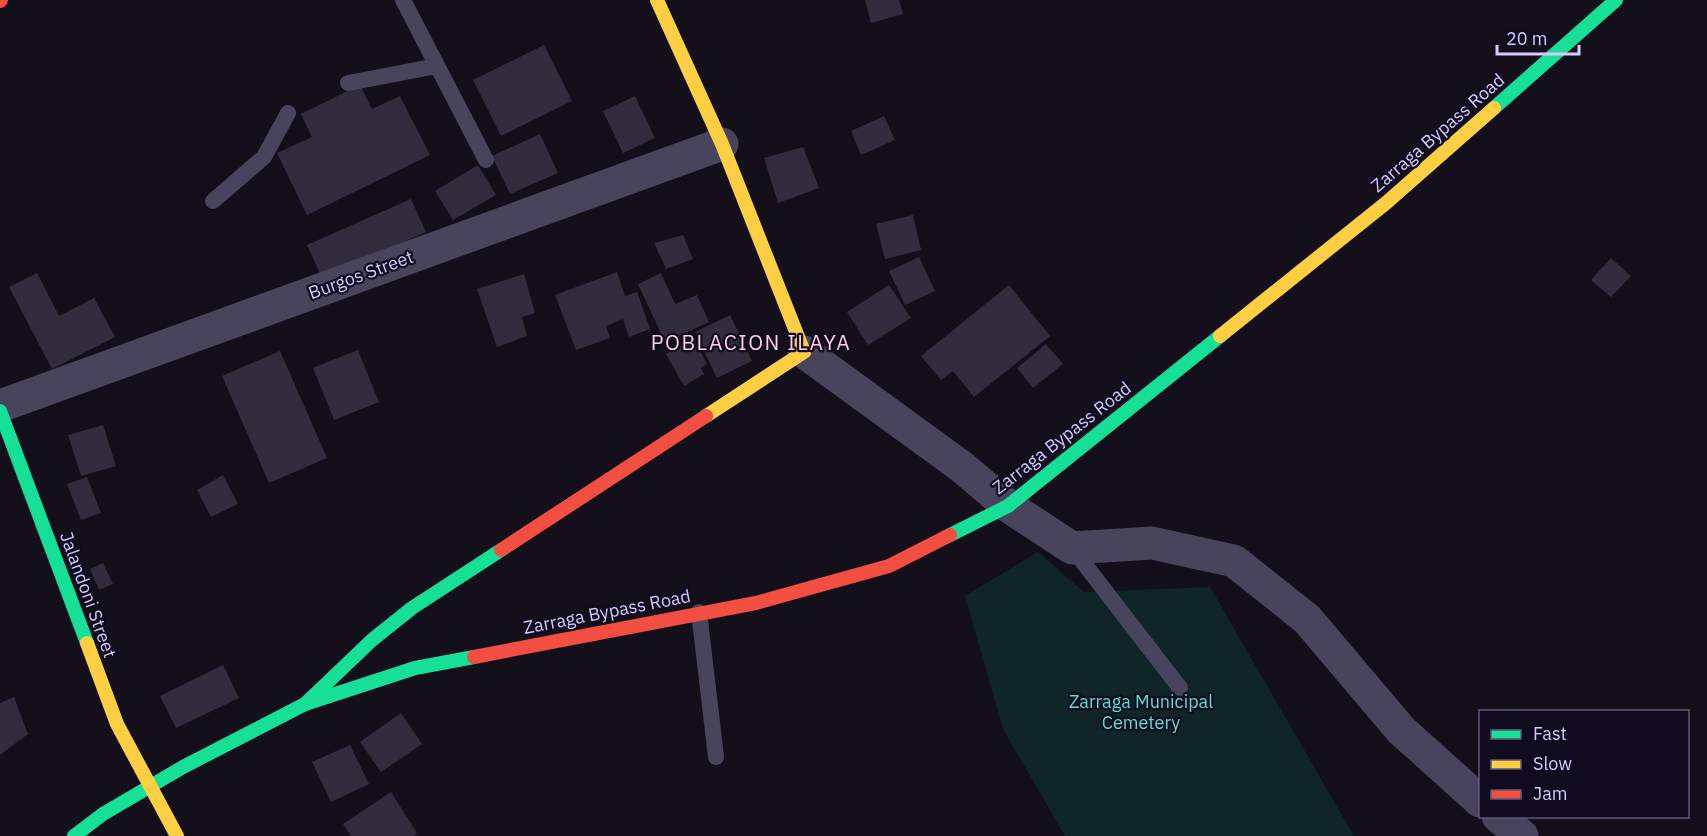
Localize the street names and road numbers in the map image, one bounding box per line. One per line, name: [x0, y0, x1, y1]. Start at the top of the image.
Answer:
street label: Zarraga Bypass Road: [1366, 68, 1509, 197]
street label: Burgos Street: [305, 245, 416, 304]
street label: Zarraga Bypass Road: [988, 376, 1136, 499]
street label: Jalandoni Street: [55, 529, 122, 661]
street label: Zarraga Bypass Road: [521, 584, 692, 639]

